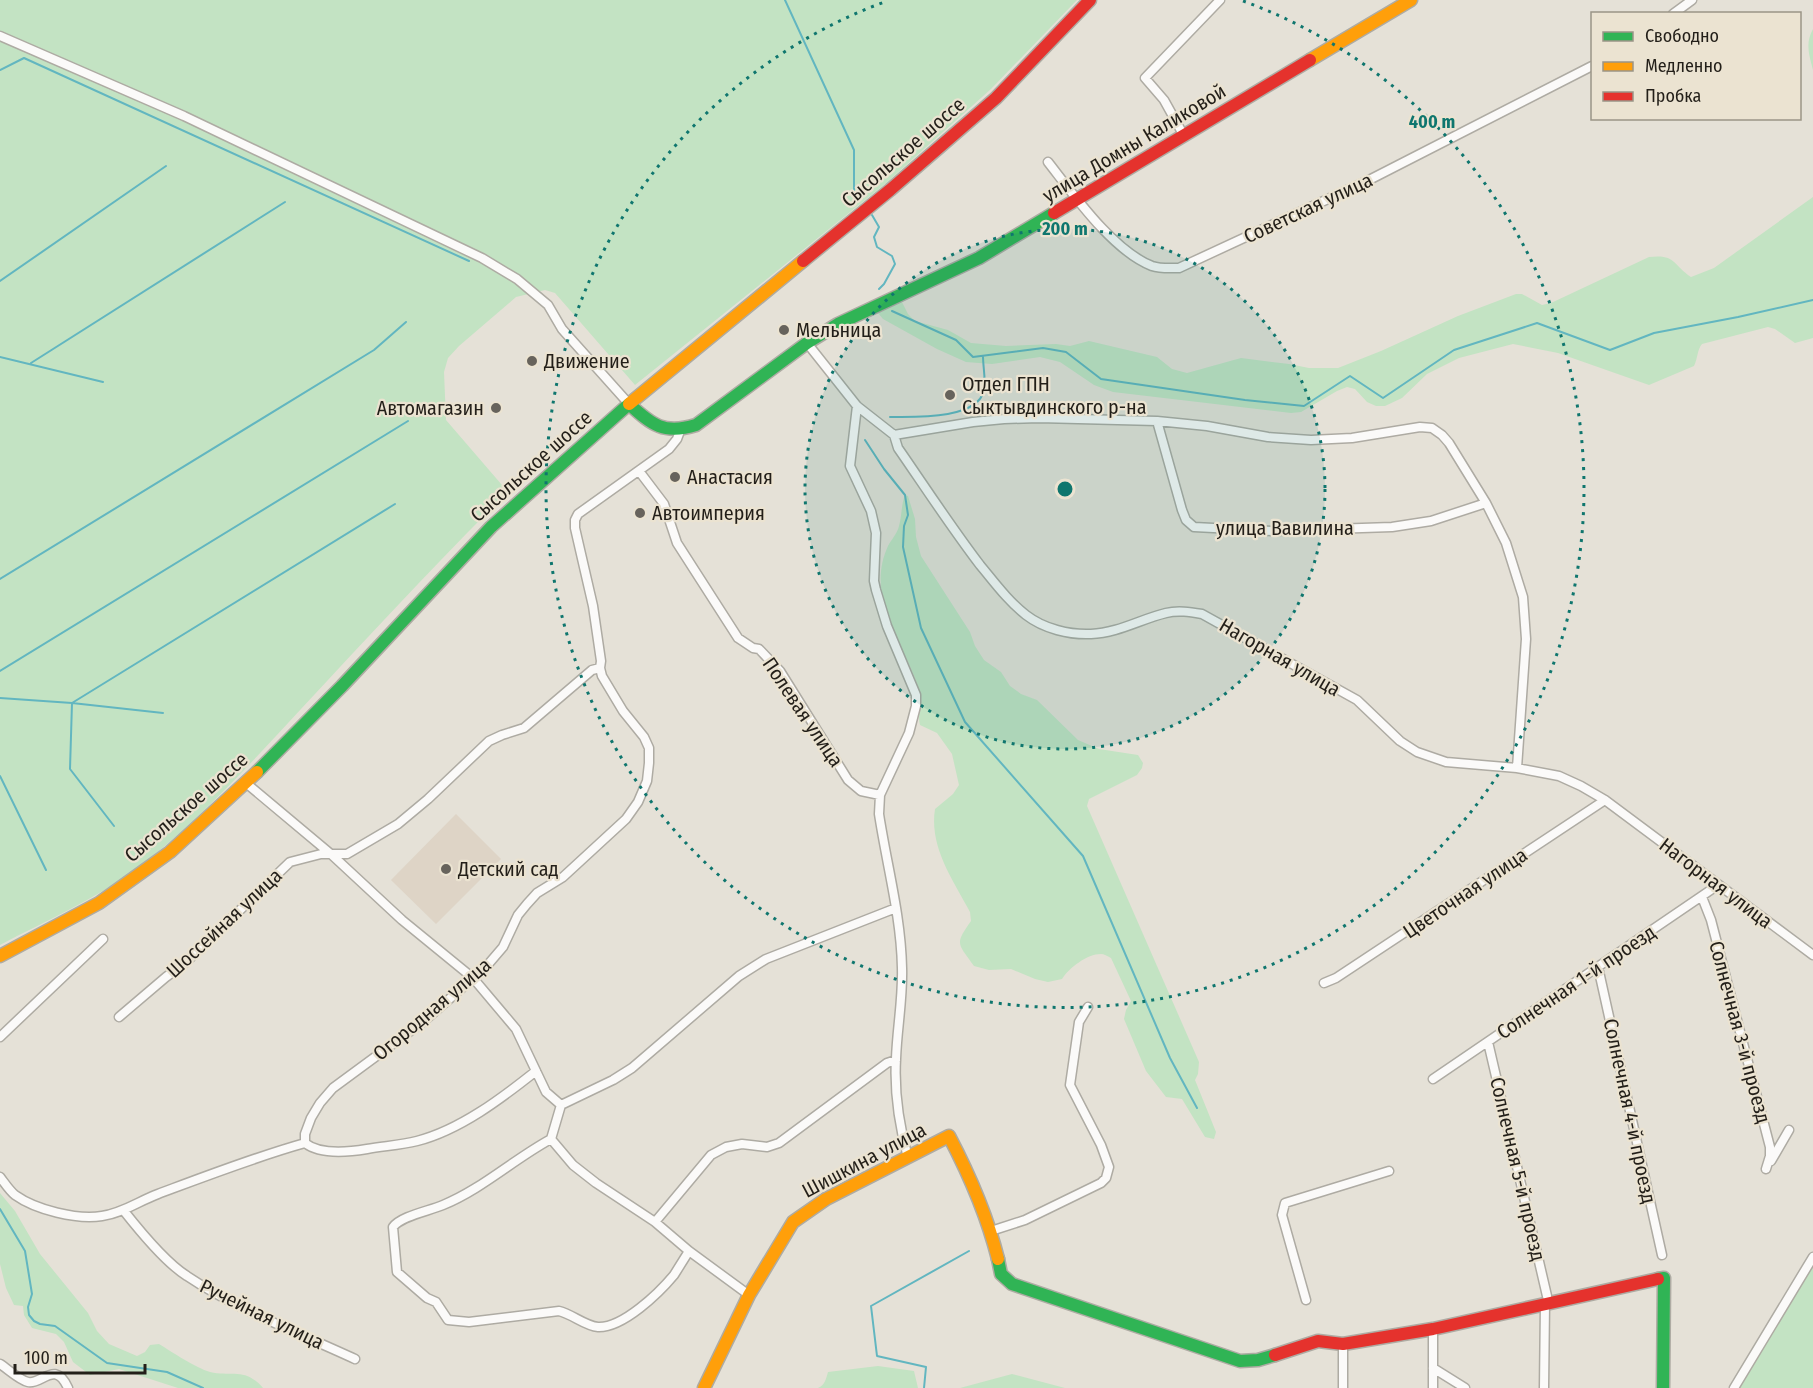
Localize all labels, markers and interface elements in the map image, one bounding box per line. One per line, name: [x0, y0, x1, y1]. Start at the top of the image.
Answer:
legend: [1591, 12, 1801, 120]
text: Свободно: [1645, 25, 1719, 47]
text: Медленно: [1645, 55, 1723, 77]
street label: улица Домны Каликовой: [1038, 79, 1230, 207]
text: Пробка: [1645, 85, 1701, 107]
street label: Сысольское шоссе: [837, 92, 969, 212]
text: 400 m: [1409, 111, 1455, 133]
street label: Советская улица: [1240, 168, 1376, 248]
text: 200 m: [1041, 218, 1088, 240]
place label: Мельница: [796, 318, 881, 342]
marker: Мельница: [777, 323, 791, 337]
place label: Движение: [543, 349, 630, 373]
marker: Движение: [525, 354, 539, 368]
place label: Отдел ГПН Сыктывдинского р-на: [962, 372, 1147, 419]
marker: Отдел ГПН Сыктывдинского р-на: [943, 388, 957, 402]
place label: Автомагазин: [377, 396, 484, 420]
marker: Автомагазин: [489, 401, 503, 415]
street label: Сысольское шоссе: [465, 405, 597, 527]
place label: Анастасия: [687, 465, 773, 489]
marker: Анастасия: [668, 470, 682, 484]
centre of rings: [1055, 479, 1075, 499]
place label: Автоимперия: [652, 501, 765, 525]
marker: Автоимперия: [633, 506, 647, 520]
street label: улица Вавилина: [1216, 516, 1354, 540]
street label: Нагорная улица: [1215, 613, 1345, 701]
street label: Полевая улица: [758, 653, 848, 771]
street label: Сысольское шоссе: [120, 747, 252, 867]
street label: Нагорная улица: [1655, 833, 1777, 933]
street label: Цветочная улица: [1398, 843, 1532, 943]
place label: Детский сад: [457, 857, 559, 881]
marker: Детский сад: [439, 862, 453, 876]
street label: Шоссейная улица: [161, 863, 287, 983]
street label: Солнечная 1-й проезд: [1492, 920, 1660, 1044]
street label: Солнечная 3-й проезд: [1704, 938, 1776, 1126]
street label: Огородная улица: [368, 953, 496, 1065]
street label: Солнечная 4-й проезд: [1599, 1016, 1661, 1206]
street label: Солнечная 5-й проезд: [1485, 1075, 1551, 1263]
street label: Шишкина улица: [798, 1117, 930, 1203]
street label: Ручейная улица: [196, 1274, 328, 1354]
scale bar: [15, 1337, 146, 1375]
text: 100 m: [24, 1347, 68, 1369]

